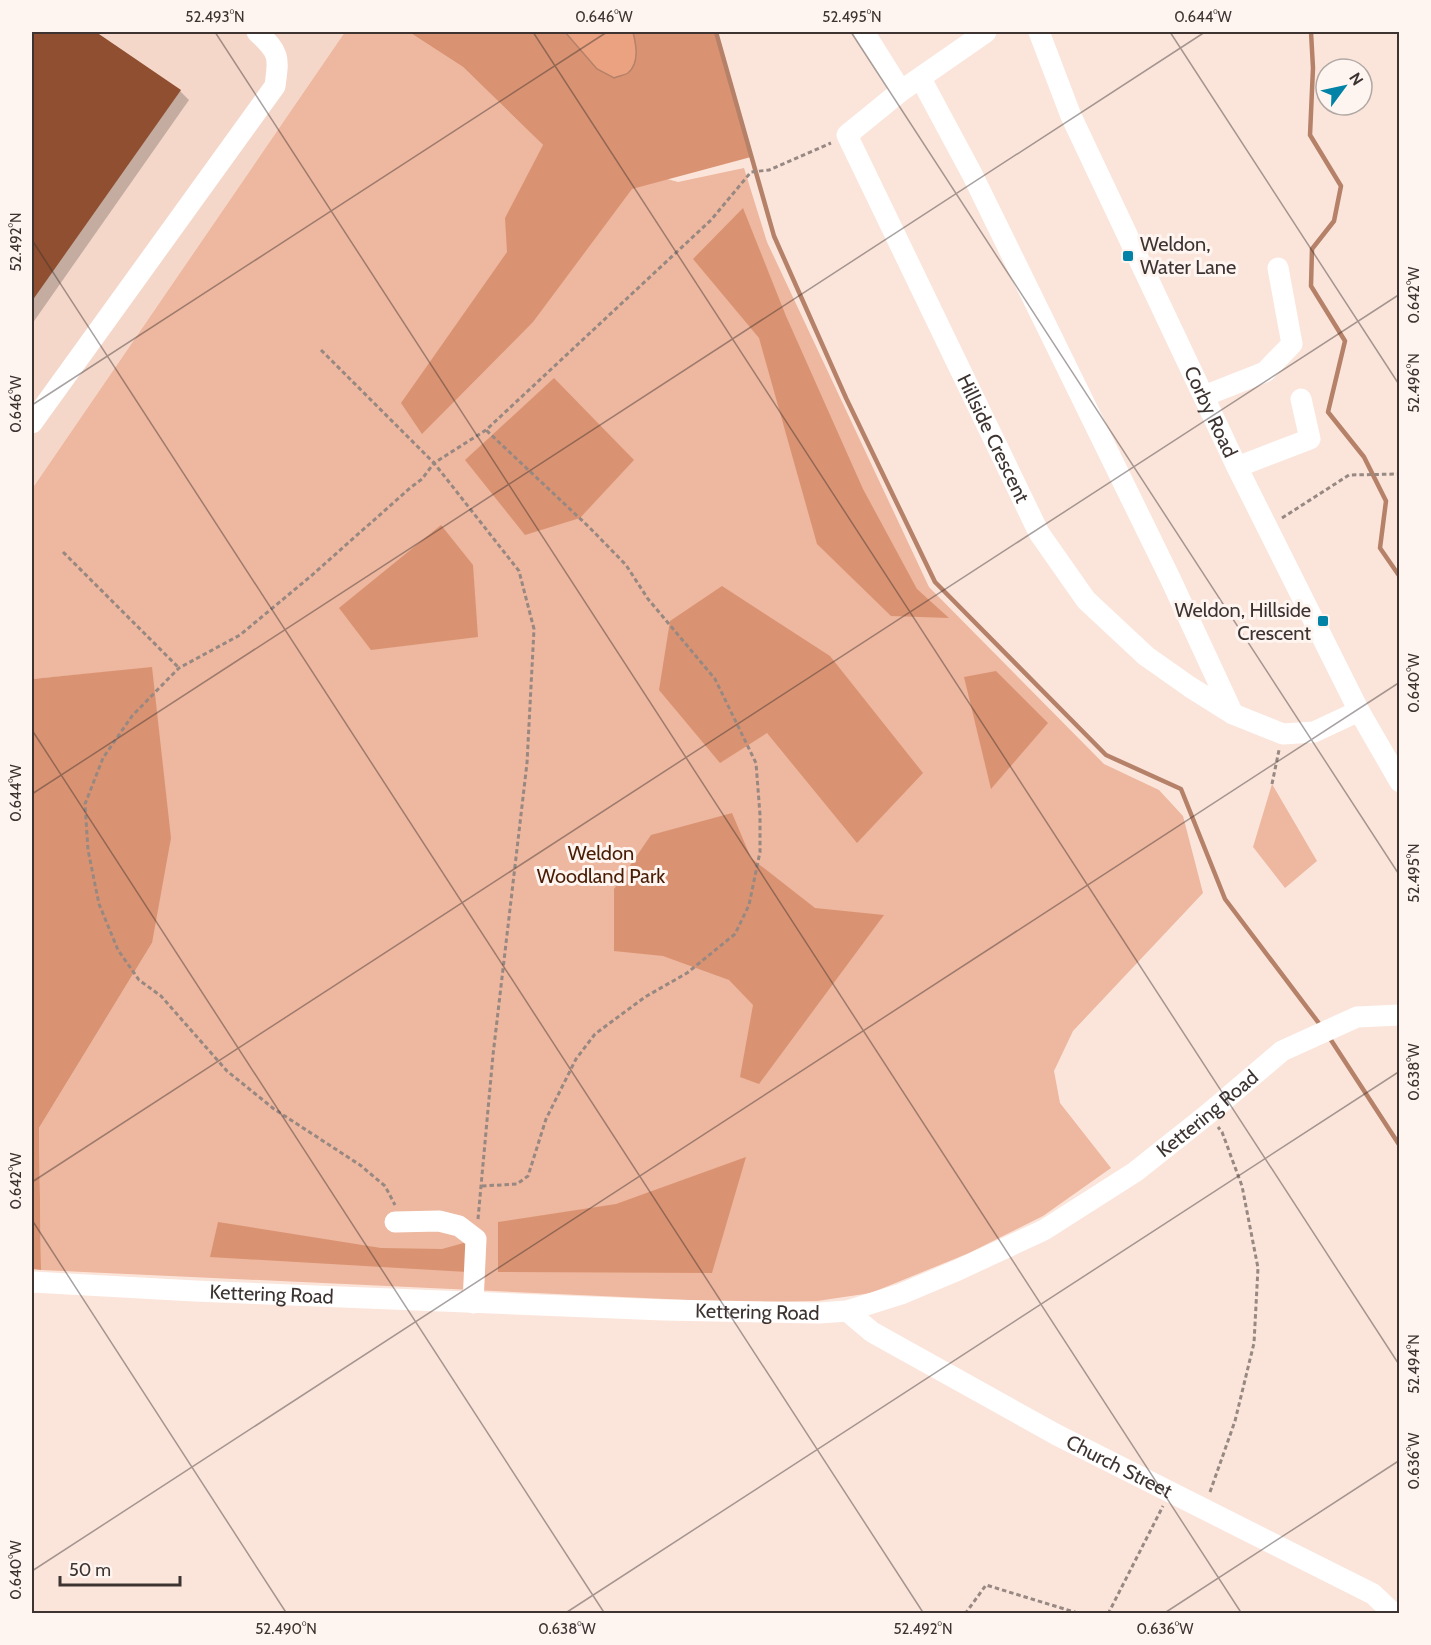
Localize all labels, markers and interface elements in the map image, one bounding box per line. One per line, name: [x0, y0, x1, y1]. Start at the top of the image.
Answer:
text: 52.493°N: [185, 8, 245, 26]
text: 0.646°W: [575, 8, 634, 26]
text: 52.495°N: [822, 8, 882, 26]
text: 0.644°W: [1174, 8, 1233, 26]
north arrow: [1314, 57, 1374, 117]
text: N: [1345, 69, 1367, 89]
text: 52.492°N: [7, 212, 25, 272]
place label: Weldon, Water Lane: [1140, 232, 1236, 279]
marker: Weldon, Water Lane: [1121, 249, 1135, 263]
text: 0.642°W: [1405, 266, 1423, 323]
text: 52.496°N: [1405, 353, 1423, 413]
street label: Corby Road: [1179, 362, 1243, 461]
street label: Hillside Crescent: [952, 370, 1035, 507]
text: 0.646°W: [7, 374, 25, 433]
place label: Weldon, Hillside Crescent: [1174, 598, 1311, 645]
marker: Weldon, Hillside Crescent: [1316, 614, 1330, 628]
text: 0.640°W: [1405, 652, 1423, 713]
text: 0.644°W: [7, 763, 25, 822]
park label: Weldon Woodland Park: [537, 841, 665, 888]
text: 52.495°N: [1405, 843, 1423, 903]
text: 0.638°W: [1405, 1042, 1423, 1101]
street label: Kettering Road: [1152, 1065, 1263, 1162]
text: 0.642°W: [7, 1152, 25, 1209]
street label: Kettering Road: [209, 1280, 334, 1309]
street label: Kettering Road: [695, 1299, 820, 1325]
text: 52.494°N: [1405, 1334, 1423, 1394]
street label: Church Street: [1062, 1430, 1176, 1503]
text: 0.636°W: [1405, 1432, 1423, 1489]
text: 0.640°W: [7, 1539, 25, 1600]
scale bar: [60, 1549, 180, 1587]
text: 50 m: [69, 1559, 111, 1581]
text: 52.490°N: [255, 1620, 317, 1638]
text: 0.638°W: [538, 1620, 597, 1638]
text: 52.492°N: [893, 1620, 953, 1638]
text: 0.636°W: [1137, 1620, 1194, 1638]

